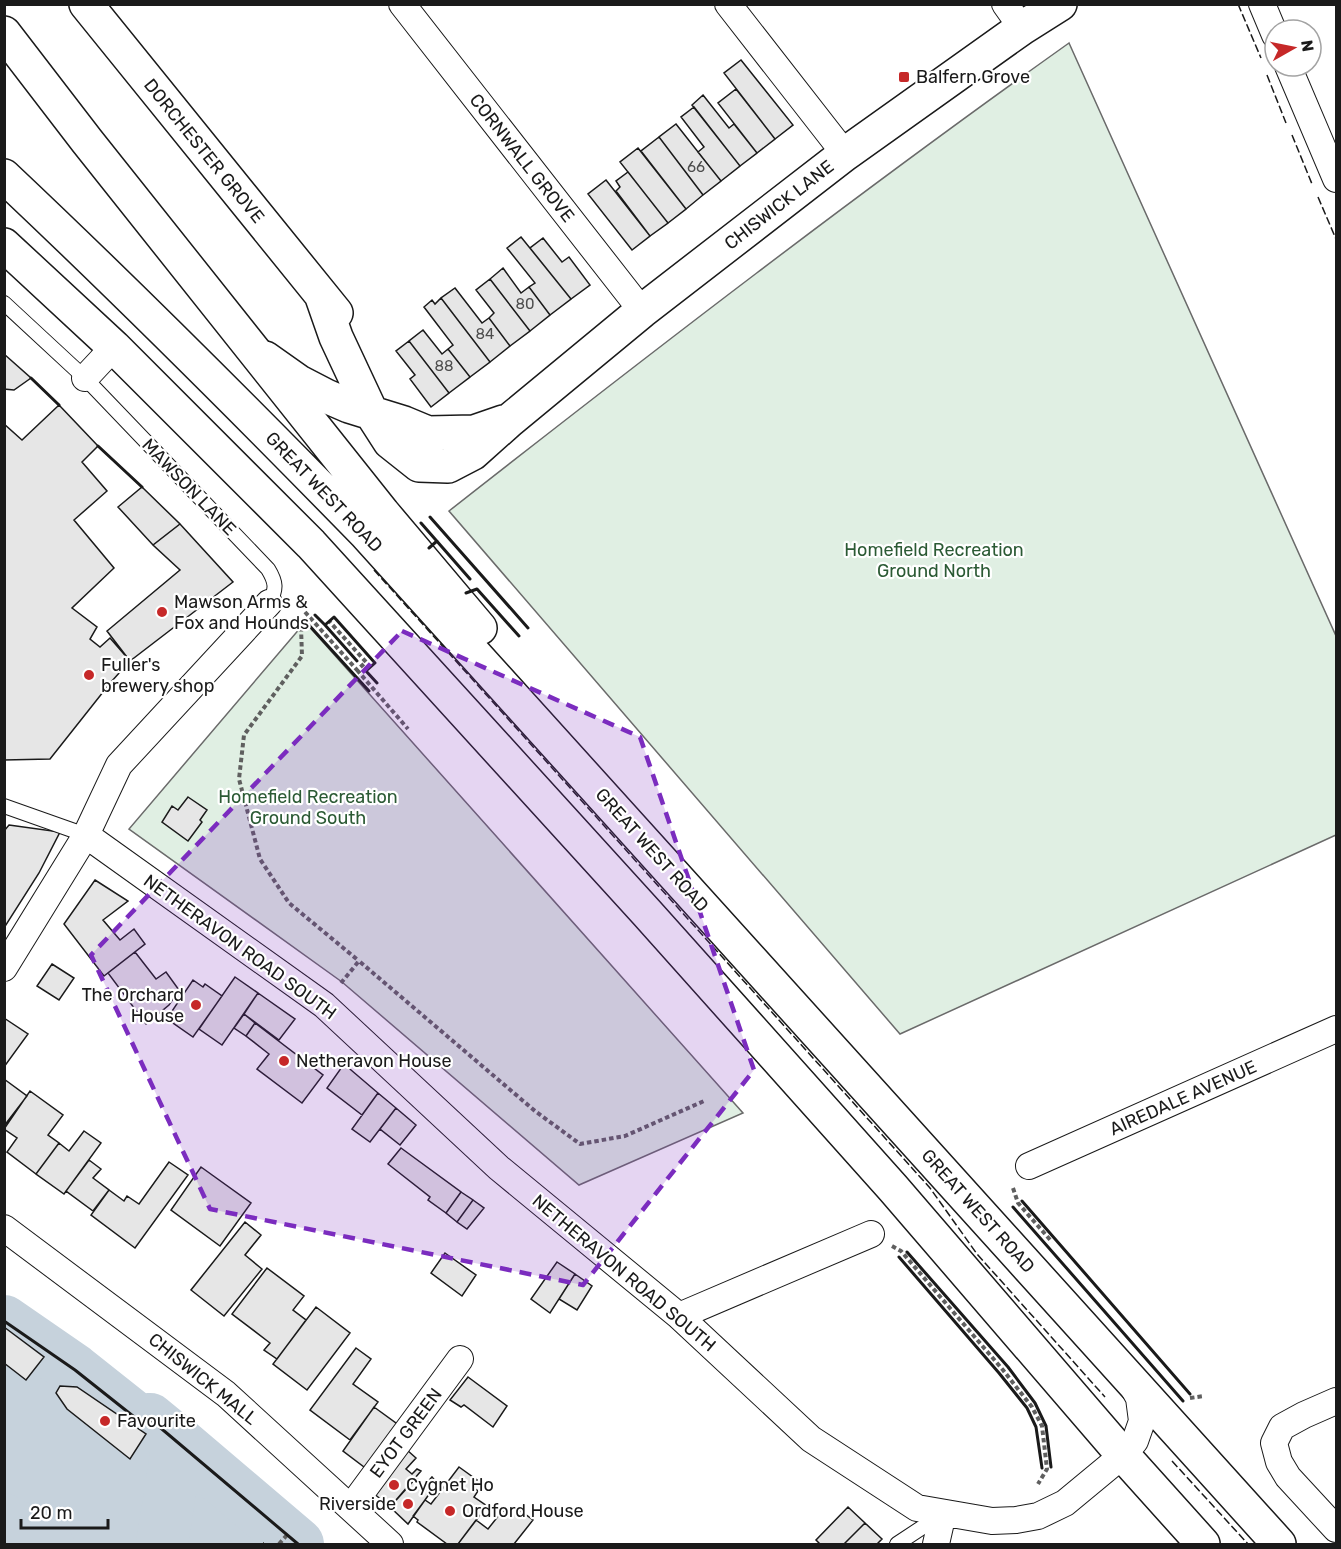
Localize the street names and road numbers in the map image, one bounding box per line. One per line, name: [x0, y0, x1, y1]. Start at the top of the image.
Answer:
street label: DORCHESTER GROVE: [139, 74, 269, 228]
street label: CORNWALL GROVE: [465, 89, 579, 227]
street label: CHISWICK LANE: [720, 155, 838, 255]
street label: GREAT WEST ROAD: [261, 427, 387, 557]
street label: MAWSON LANE: [137, 434, 241, 540]
street label: GREAT WEST ROAD: [591, 784, 713, 916]
street label: NETHERAVON ROAD SOUTH: [139, 870, 341, 1024]
street label: AIREDALE AVENUE: [1106, 1056, 1260, 1140]
street label: GREAT WEST ROAD: [917, 1145, 1039, 1277]
street label: NETHERAVON ROAD SOUTH: [528, 1190, 720, 1356]
street label: CHISWICK MALL: [144, 1328, 262, 1430]
street label: EYOT GREEN: [365, 1384, 447, 1482]

